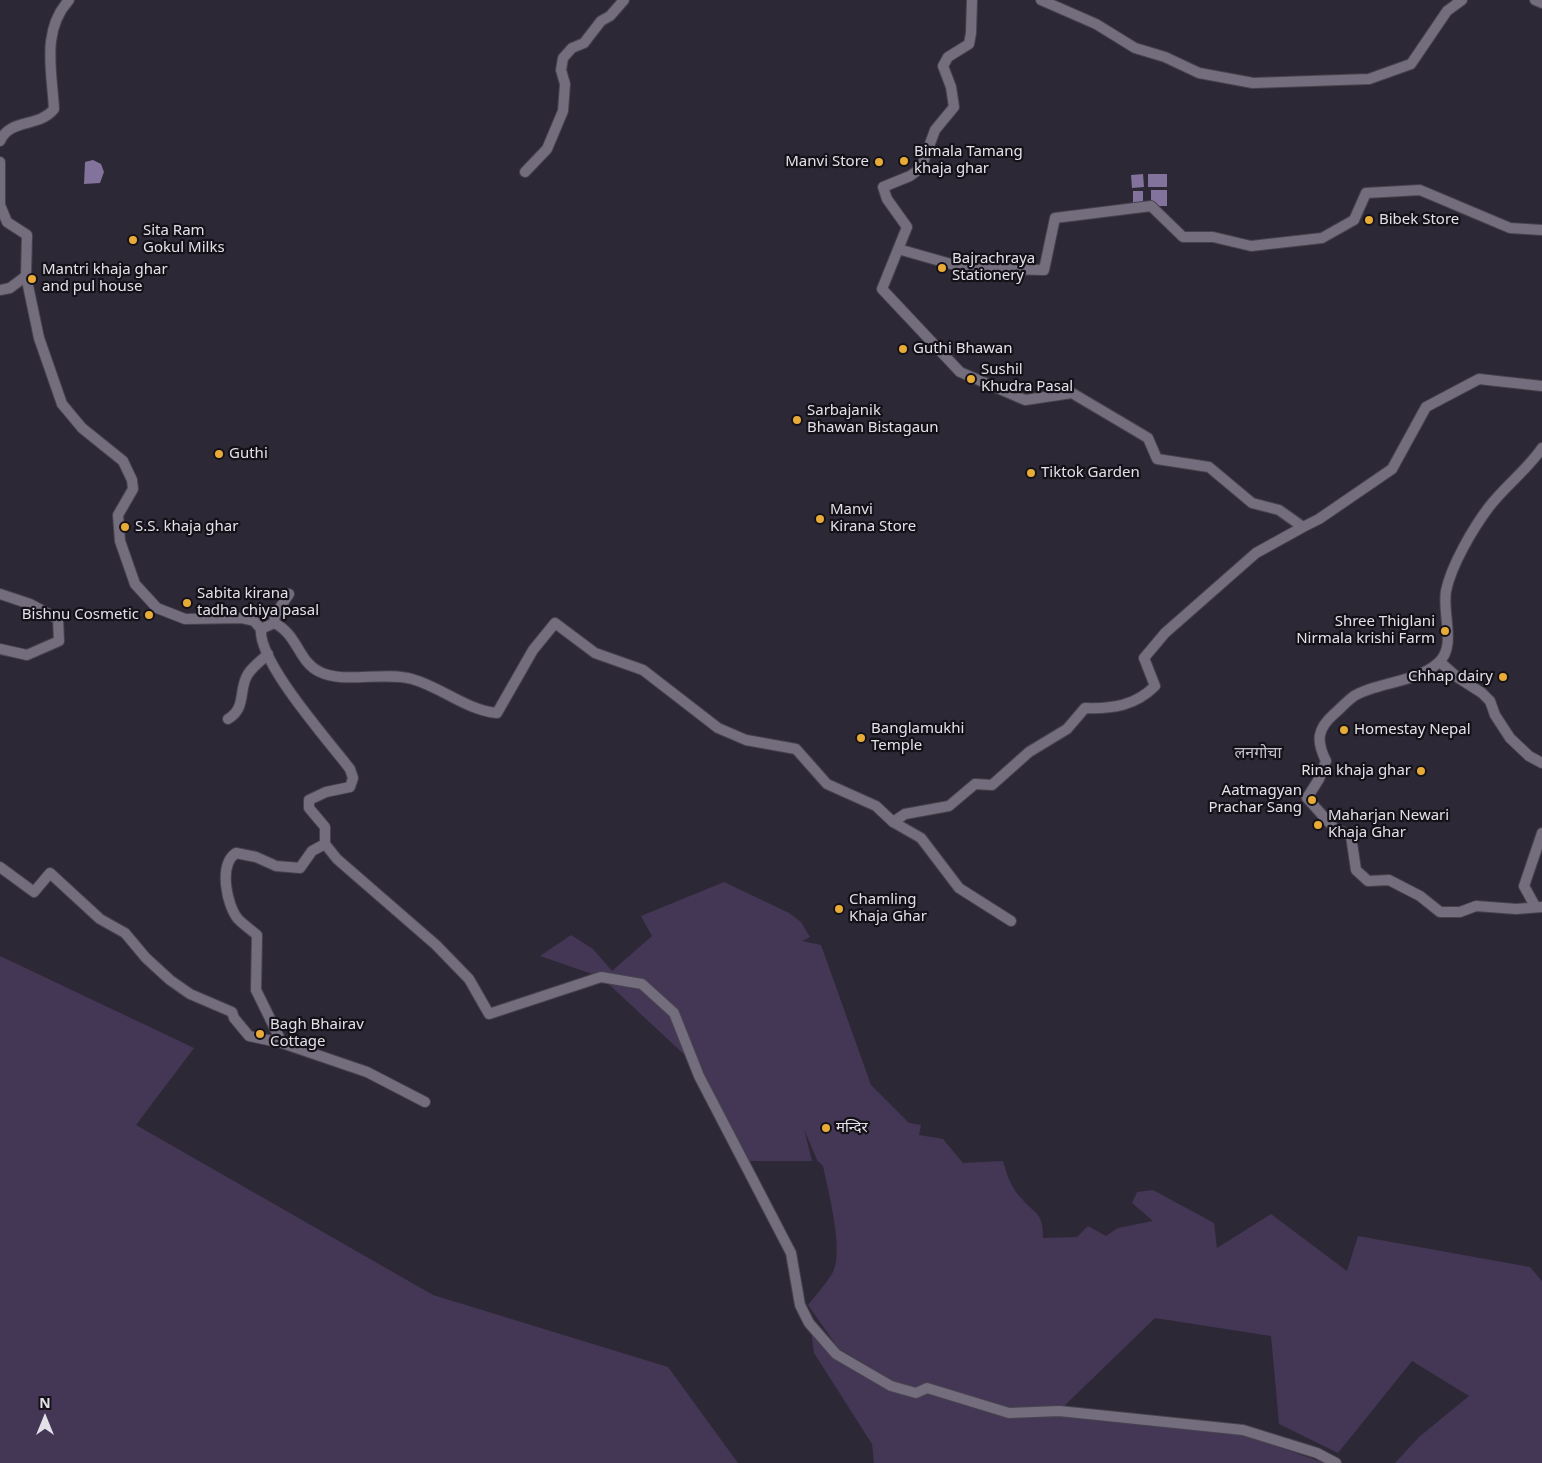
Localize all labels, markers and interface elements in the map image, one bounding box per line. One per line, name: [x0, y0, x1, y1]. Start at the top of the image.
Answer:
place label: Bimala Tamang khaja ghar: [914, 143, 1023, 178]
place label: Manvi Store: [785, 153, 869, 171]
marker: Bimala Tamang khaja ghar: [898, 155, 910, 167]
marker: Manvi Store: [873, 156, 885, 168]
place label: Bibek Store: [1379, 211, 1459, 229]
marker: Bibek Store: [1363, 214, 1375, 226]
place label: Sita Ram Gokul Milks: [143, 222, 225, 257]
marker: Sita Ram Gokul Milks: [127, 234, 139, 246]
place label: Bajrachraya Stationery: [952, 250, 1035, 285]
place label: Mantri khaja ghar and pul house: [42, 261, 168, 296]
marker: Bajrachraya Stationery: [936, 262, 948, 274]
marker: Mantri khaja ghar and pul house: [26, 273, 38, 285]
place label: Guthi Bhawan: [913, 340, 1013, 358]
marker: Guthi Bhawan: [897, 343, 909, 355]
place label: Sushil Khudra Pasal: [981, 361, 1073, 396]
marker: Sushil Khudra Pasal: [965, 373, 977, 385]
place label: Sarbajanik Bhawan Bistagaun: [807, 402, 939, 437]
marker: Sarbajanik Bhawan Bistagaun: [791, 414, 803, 426]
place label: Guthi: [229, 445, 268, 463]
marker: Guthi: [213, 448, 225, 460]
place label: Tiktok Garden: [1041, 464, 1140, 482]
marker: Tiktok Garden: [1025, 467, 1037, 479]
place label: Manvi Kirana Store: [830, 501, 916, 536]
marker: Manvi Kirana Store: [814, 513, 826, 525]
place label: S.S. khaja ghar: [135, 518, 238, 536]
marker: S.S. khaja ghar: [119, 521, 131, 533]
place label: Sabita kirana tadha chiya pasal: [197, 585, 319, 620]
marker: Sabita kirana tadha chiya pasal: [181, 597, 193, 609]
place label: Bishnu Cosmetic: [22, 606, 139, 624]
marker: Bishnu Cosmetic: [143, 609, 155, 621]
place label: Shree Thiglani Nirmala krishi Farm: [1296, 613, 1435, 648]
marker: Shree Thiglani Nirmala krishi Farm: [1439, 625, 1451, 637]
place label: Chhap dairy: [1408, 668, 1493, 686]
marker: Chhap dairy: [1497, 671, 1509, 683]
place label: Banglamukhi Temple: [871, 720, 964, 755]
place label: Homestay Nepal: [1354, 721, 1471, 739]
marker: Homestay Nepal: [1338, 724, 1350, 736]
marker: Banglamukhi Temple: [855, 732, 867, 744]
district label: लनगोचा: [1234, 743, 1282, 763]
place label: Rina khaja ghar: [1301, 762, 1411, 780]
marker: Rina khaja ghar: [1415, 765, 1427, 777]
place label: Aatmagyan Prachar Sang: [1208, 782, 1302, 817]
marker: Aatmagyan Prachar Sang: [1306, 794, 1318, 806]
place label: Maharjan Newari Khaja Ghar: [1328, 807, 1449, 842]
marker: Maharjan Newari Khaja Ghar: [1312, 819, 1324, 831]
place label: Chamling Khaja Ghar: [849, 891, 927, 926]
marker: Chamling Khaja Ghar: [833, 903, 845, 915]
place label: Bagh Bhairav Cottage: [270, 1016, 364, 1051]
marker: Bagh Bhairav Cottage: [254, 1028, 266, 1040]
place label: मन्दिर: [836, 1119, 868, 1137]
marker: मन्दिर: [820, 1122, 832, 1134]
north arrow: [20, 1393, 70, 1443]
text: N: [39, 1393, 51, 1412]

